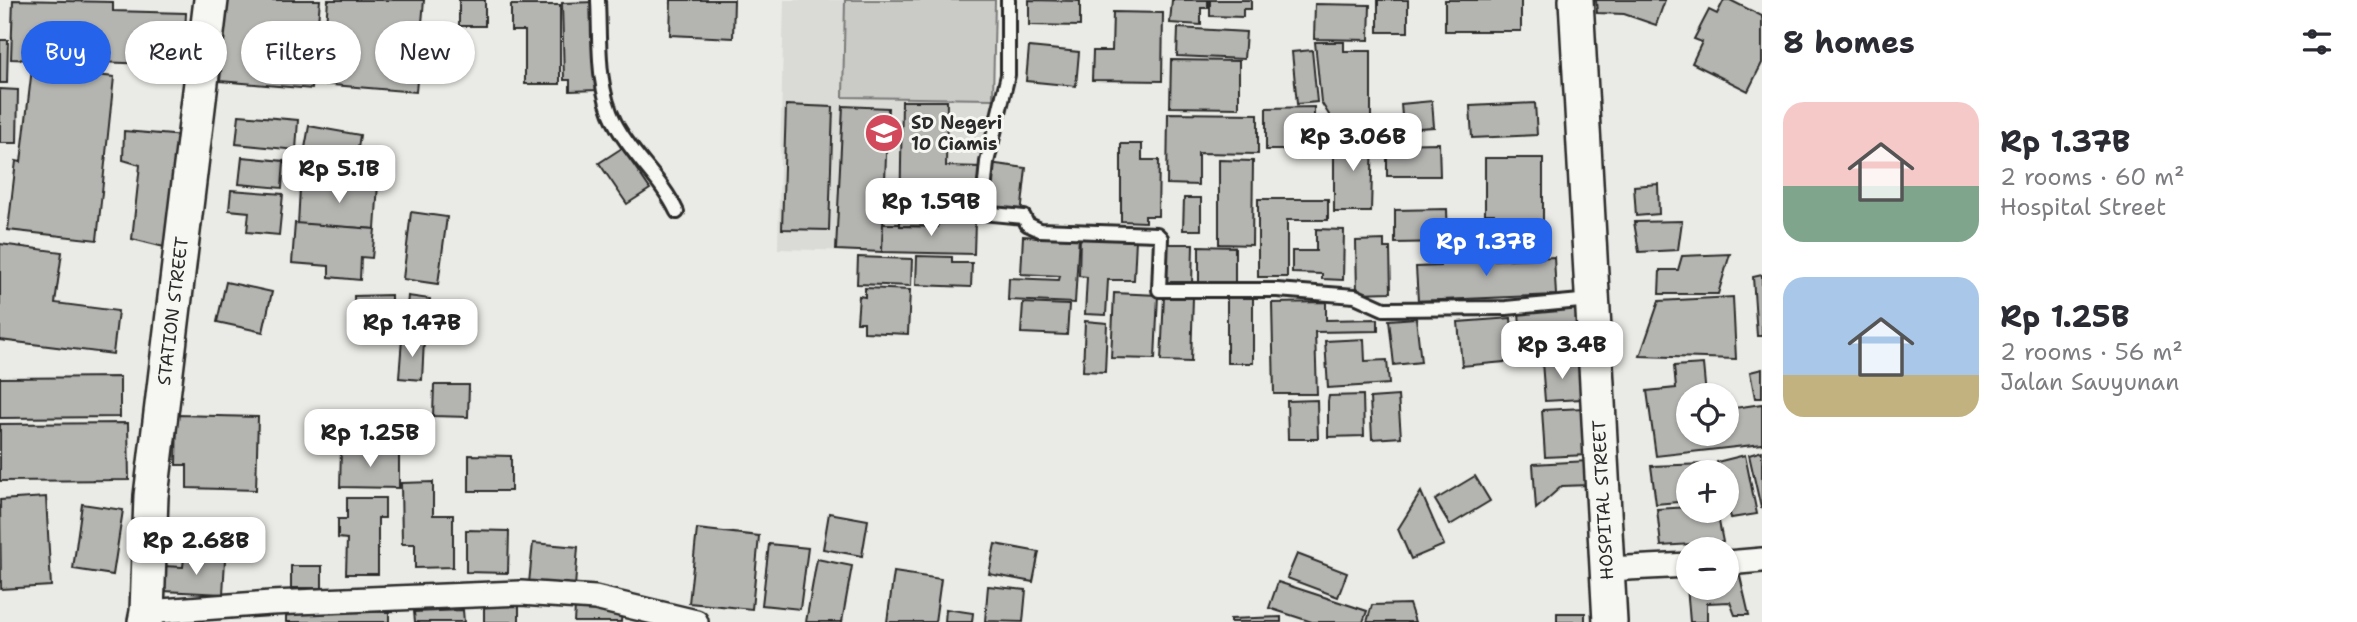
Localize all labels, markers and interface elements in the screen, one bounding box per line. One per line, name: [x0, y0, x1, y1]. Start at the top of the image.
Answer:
chip: Buy: [21, 21, 111, 84]
chip: Rent: [125, 21, 227, 84]
chip: Filters: [241, 21, 361, 84]
chip: New: [375, 21, 475, 84]
text: 8 homes: [1783, 22, 1915, 63]
icon: filters: [2298, 23, 2336, 61]
place label: SD Negeri 10 Ciamis: [911, 111, 1002, 156]
school or university icon: SD Negeri 10 Ciamis: [863, 112, 905, 154]
pin: Rp 3.06B: [1281, 114, 1425, 173]
text: Rp 3.06B: [1300, 121, 1406, 151]
text: Rp 1.37B: [2000, 121, 2130, 162]
icon: home: [1839, 130, 1923, 214]
pin: Rp 5.1B: [274, 146, 404, 205]
text: Rp 5.1B: [298, 153, 380, 183]
text: 2 rooms · 60 m²: [2000, 162, 2185, 192]
pin: Rp 1.59B: [859, 178, 1003, 238]
text: Rp 1.59B: [882, 186, 980, 216]
text: Hospital Street: [2000, 192, 2166, 222]
pin: Rp 1.37B: [1414, 218, 1558, 278]
text: Rp 1.37B: [1436, 226, 1536, 256]
street label: STATION STREET: [152, 235, 194, 387]
text: Rp 1.25B: [2000, 296, 2130, 337]
pin: Rp 1.47B: [340, 300, 484, 359]
icon: home: [1839, 305, 1923, 389]
text: Rp 1.47B: [363, 307, 461, 337]
pin: Rp 3.4B: [1497, 322, 1627, 381]
text: Rp 3.4B: [1517, 329, 1607, 359]
text: 2 rooms · 56 m²: [2000, 337, 2183, 367]
text: Jalan Sauyunan: [2000, 367, 2179, 397]
map controls: [1676, 383, 1739, 600]
button: locate: [1676, 383, 1739, 446]
pin: Rp 1.25B: [298, 410, 442, 469]
text: Rp 1.25B: [320, 417, 420, 447]
street label: HOSPITAL STREET: [1587, 419, 1619, 581]
button: +: [1676, 460, 1739, 523]
pin: Rp 2.68B: [124, 518, 268, 577]
text: Rp 2.68B: [142, 525, 250, 555]
button: −: [1676, 537, 1739, 600]

